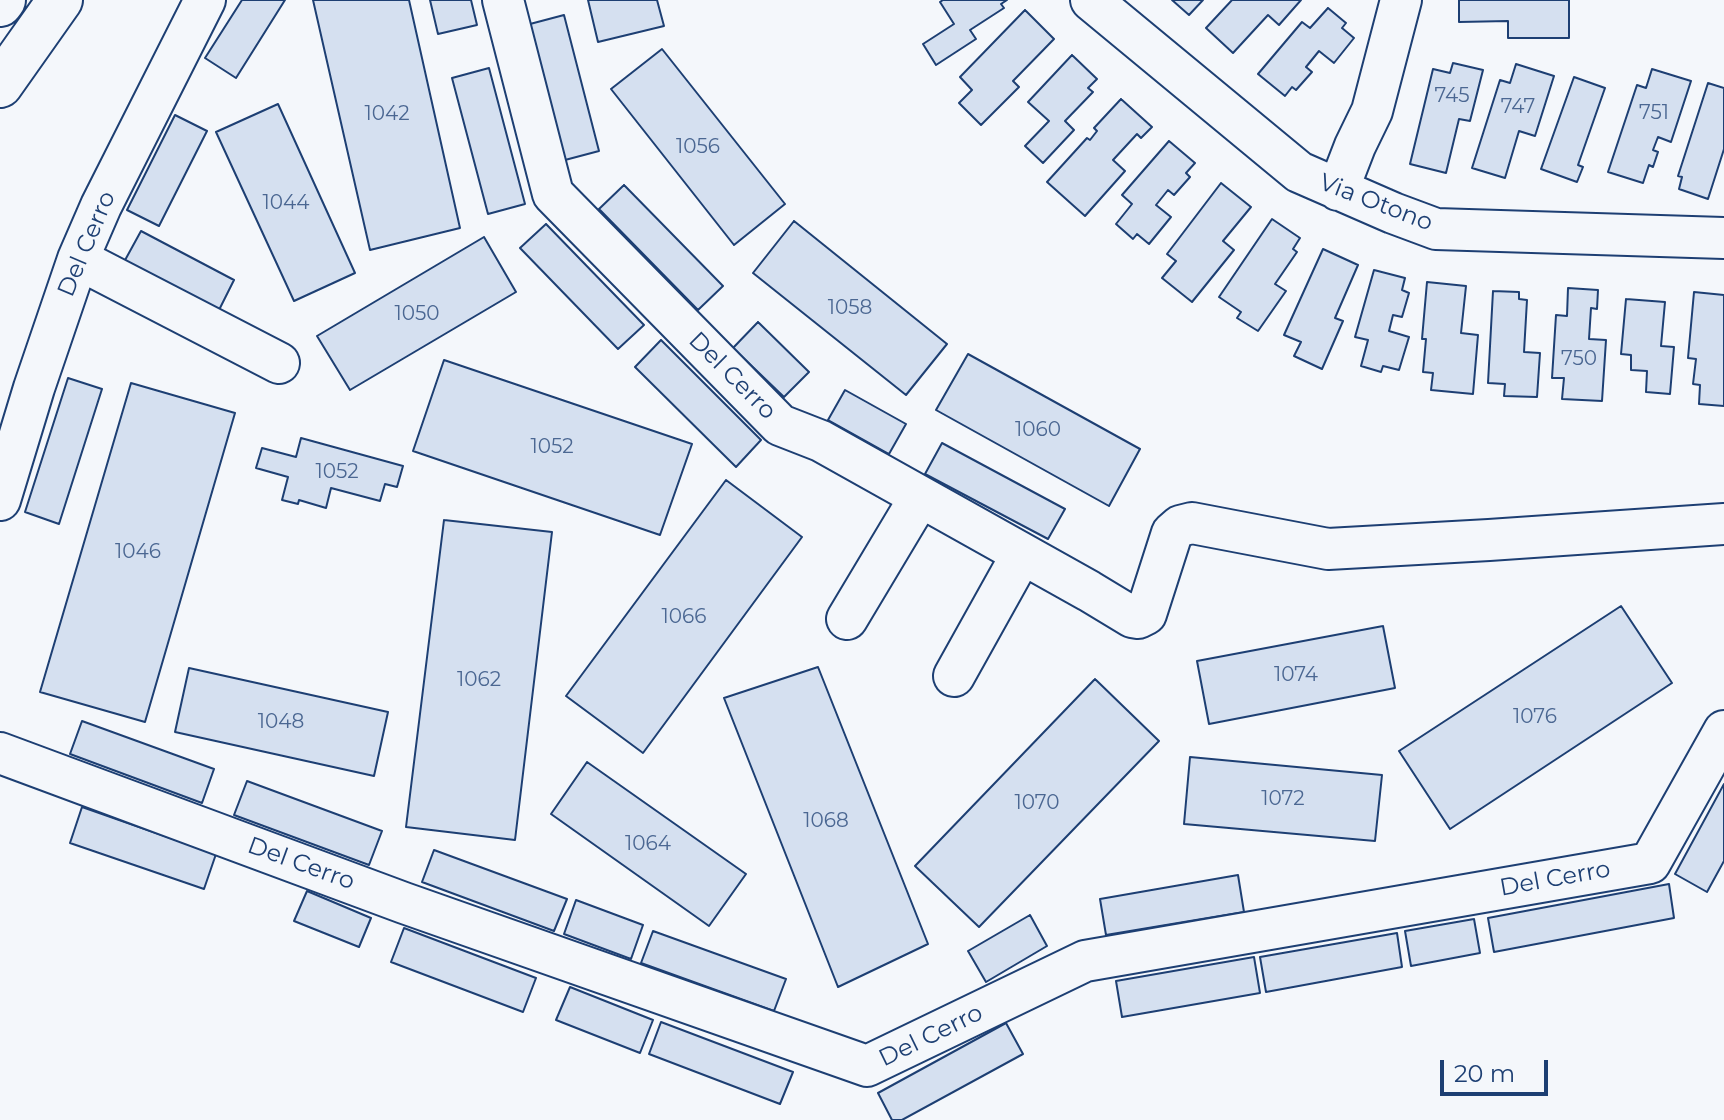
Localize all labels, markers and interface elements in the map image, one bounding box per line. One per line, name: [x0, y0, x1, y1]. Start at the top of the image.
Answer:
house number: 745: [1435, 84, 1469, 108]
house number: 747: [1501, 95, 1535, 119]
house number: 751: [1639, 101, 1669, 125]
house number: 1042: [365, 102, 409, 126]
house number: 1056: [676, 135, 720, 159]
street label: Via Otono: [1315, 168, 1437, 238]
street label: Del Cerro: [52, 187, 122, 301]
house number: 1044: [263, 191, 309, 215]
house number: 1058: [828, 296, 872, 320]
house number: 1050: [394, 302, 440, 326]
street label: Del Cerro: [682, 326, 782, 426]
house number: 750: [1561, 347, 1597, 371]
house number: 1060: [1015, 418, 1061, 442]
house number: 1052: [530, 435, 574, 459]
house number: 1052: [315, 460, 359, 484]
house number: 1046: [115, 540, 161, 564]
house number: 1066: [662, 605, 706, 629]
house number: 1074: [1274, 663, 1318, 687]
house number: 1062: [457, 668, 501, 692]
house number: 1076: [1513, 705, 1557, 729]
house number: 1048: [258, 710, 304, 734]
house number: 1072: [1261, 787, 1305, 811]
house number: 1070: [1015, 791, 1059, 815]
house number: 1068: [803, 809, 849, 833]
street label: Del Cerro: [244, 831, 358, 897]
house number: 1064: [625, 832, 671, 856]
street label: Del Cerro: [1497, 855, 1613, 903]
street label: Del Cerro: [874, 999, 988, 1073]
scale bar: [1444, 1044, 1552, 1094]
text: 20 m: [1454, 1059, 1515, 1088]

